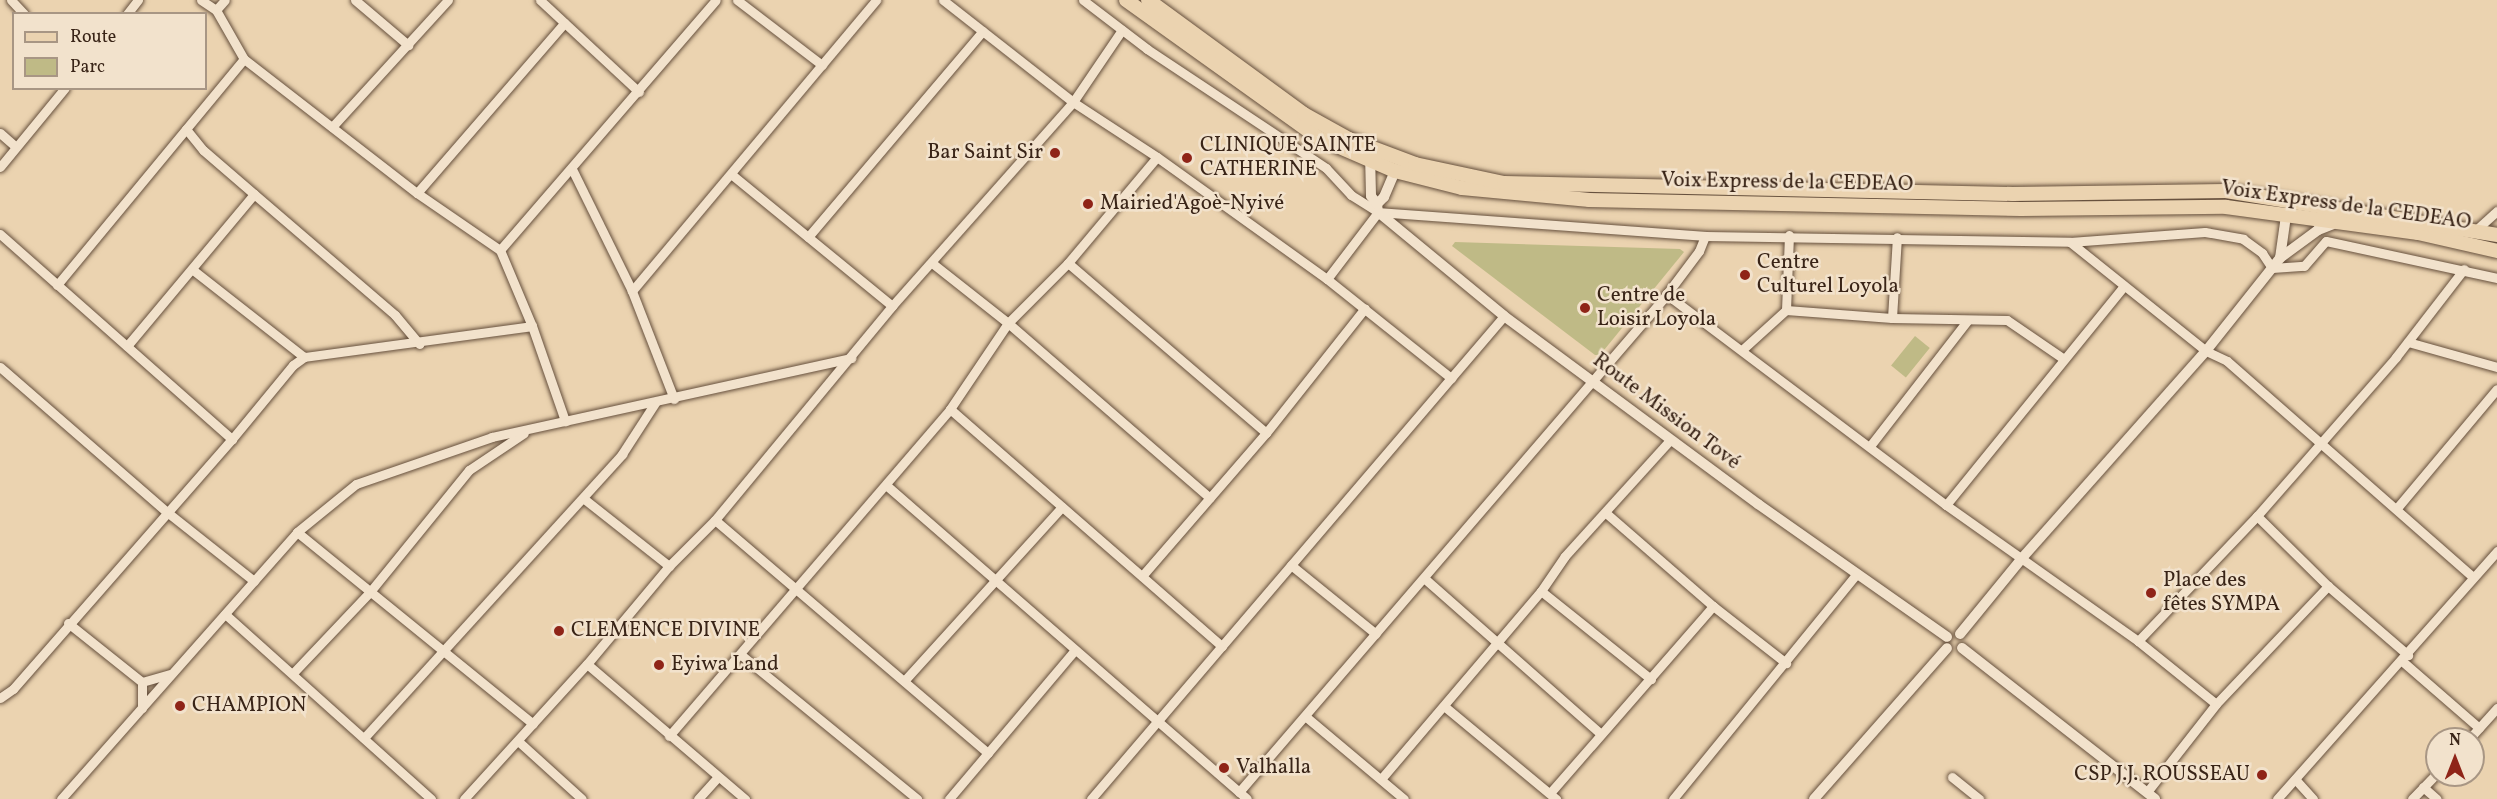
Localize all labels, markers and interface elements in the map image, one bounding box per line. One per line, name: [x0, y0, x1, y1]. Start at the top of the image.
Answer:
legend: [12, 12, 207, 90]
text: Route: [70, 25, 116, 50]
text: Parc: [70, 55, 105, 80]
place label: CLINIQUE SAINTE CATHERINE: [1200, 133, 1376, 183]
place label: Bar Saint Sir: [927, 140, 1043, 166]
marker: Bar Saint Sir: [1048, 146, 1062, 160]
marker: CLINIQUE SAINTE CATHERINE: [1178, 149, 1196, 167]
street label: Voix Express de la CEDEAO: [1661, 168, 1913, 198]
street label: Voix Express de la CEDEAO: [2219, 176, 2473, 236]
place label: Mairied'Agoè-Nyivé: [1100, 191, 1284, 217]
marker: Mairied'Agoè-Nyivé: [1081, 197, 1095, 211]
place label: Centre Culturel Loyola: [1757, 250, 1899, 300]
marker: Centre Culturel Loyola: [1738, 268, 1752, 282]
place label: Centre de Loisir Loyola: [1597, 283, 1716, 333]
marker: Centre de Loisir Loyola: [1578, 301, 1592, 315]
street label: Route Mission Tové: [1587, 348, 1745, 476]
place label: Place des fêtes SYMPA: [2163, 568, 2280, 618]
marker: Place des fêtes SYMPA: [2144, 586, 2158, 600]
place label: CLEMENCE DIVINE: [571, 618, 760, 644]
marker: CLEMENCE DIVINE: [552, 624, 566, 638]
place label: Eyiwa Land: [671, 652, 779, 678]
marker: Eyiwa Land: [652, 658, 666, 672]
place label: CHAMPION: [192, 693, 306, 719]
marker: CHAMPION: [173, 699, 187, 713]
north arrow: [2425, 727, 2485, 787]
text: N: [2449, 730, 2461, 752]
place label: Valhalla: [1236, 755, 1311, 781]
marker: Valhalla: [1217, 761, 1231, 775]
place label: CSP J.J. ROUSSEAU: [2074, 762, 2250, 788]
marker: CSP J.J. ROUSSEAU: [2255, 768, 2269, 782]

